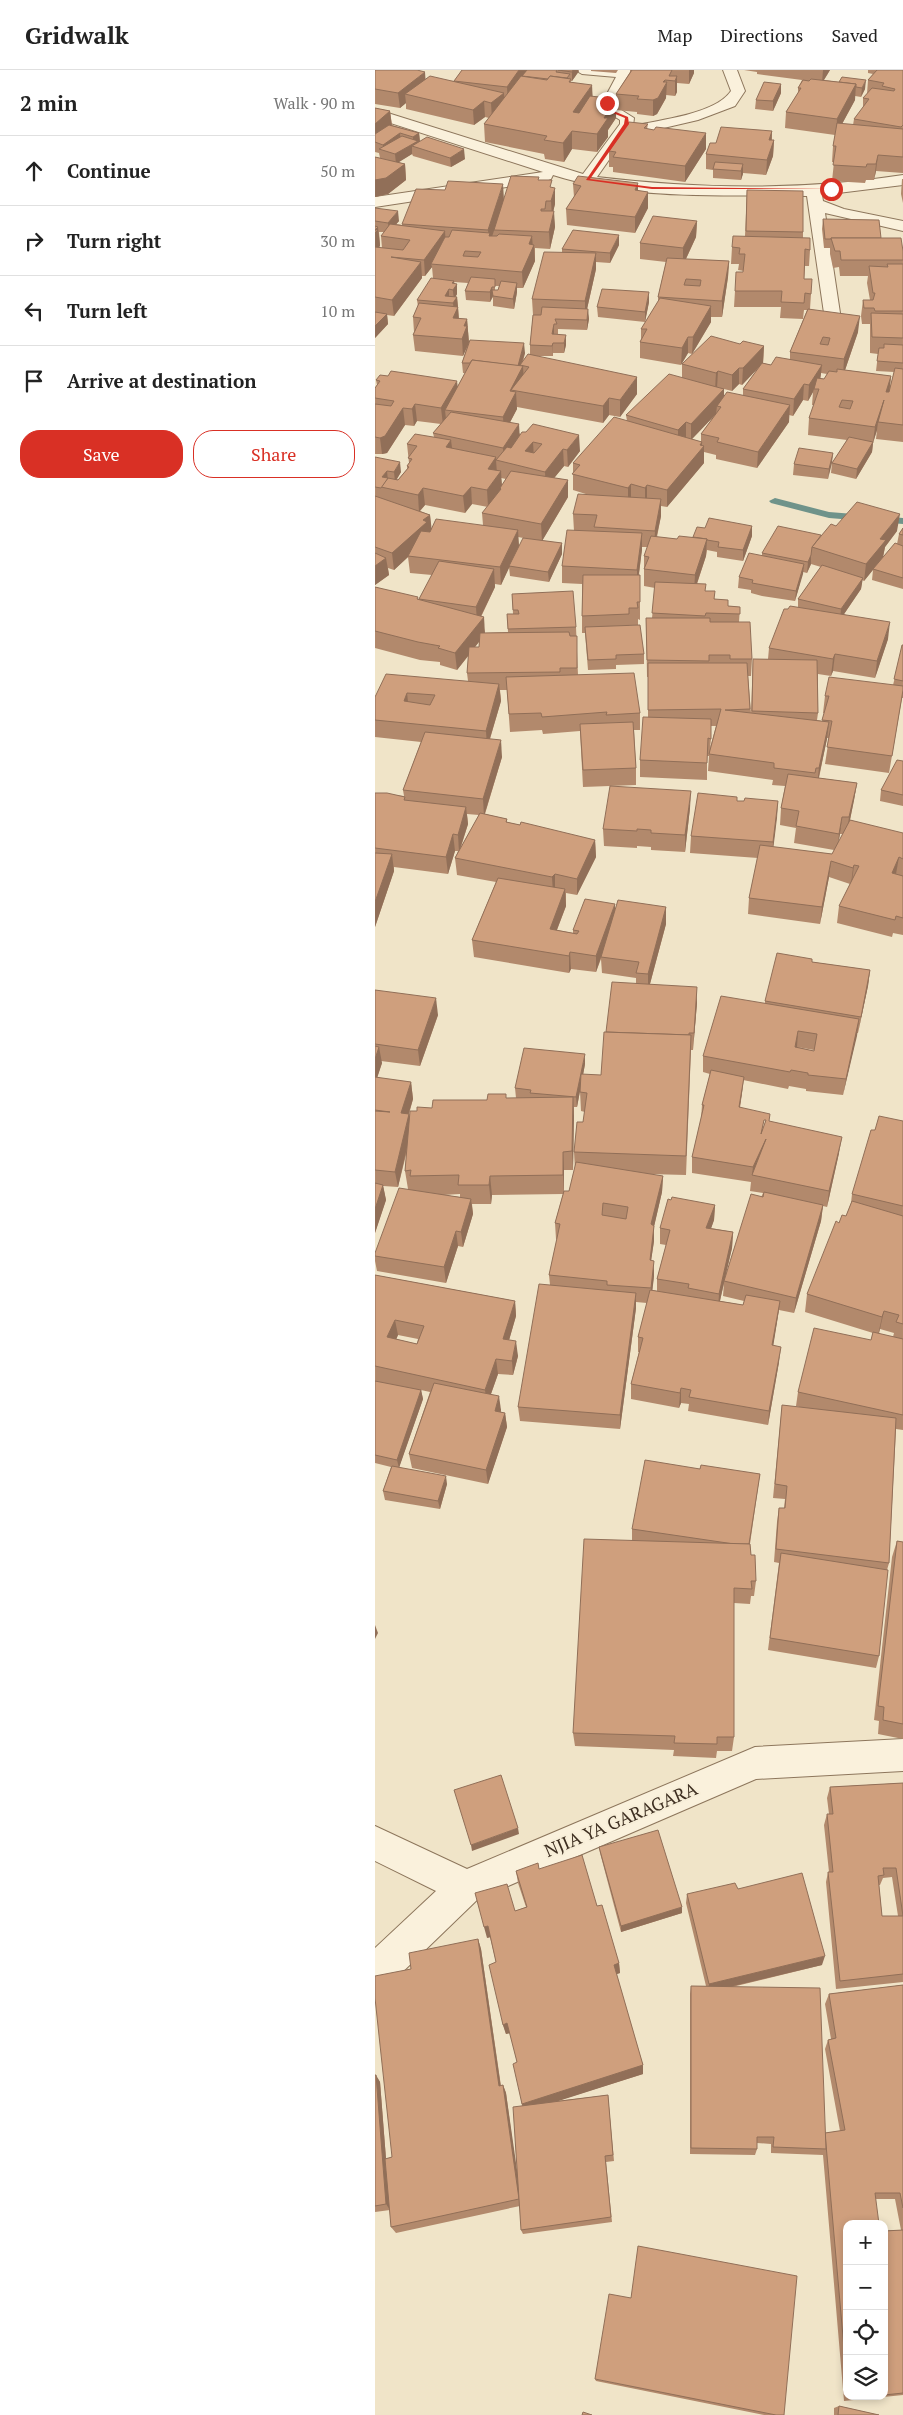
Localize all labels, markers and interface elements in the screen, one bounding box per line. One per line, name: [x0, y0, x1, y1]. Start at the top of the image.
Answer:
text: Gridwalk: [25, 19, 129, 51]
text: Map: [657, 23, 692, 47]
text: Directions: [720, 23, 803, 47]
text: Saved: [831, 23, 878, 47]
text: 2 min: [20, 89, 77, 117]
text: Walk · 90 m: [274, 92, 355, 114]
route end: [596, 92, 619, 115]
icon: ahead: [20, 157, 48, 185]
text: Continue: [67, 158, 151, 183]
text: 50 m: [320, 160, 355, 182]
route start: [820, 178, 843, 201]
icon: right: [20, 227, 48, 255]
text: Turn right: [67, 228, 161, 253]
text: 30 m: [320, 230, 355, 252]
icon: left: [20, 297, 48, 325]
text: Turn left: [67, 298, 148, 323]
text: 10 m: [320, 300, 355, 322]
icon: arrive: [20, 367, 48, 395]
text: Arrive at destination: [67, 368, 256, 393]
button: Save: [20, 430, 183, 478]
button: Share: [193, 430, 355, 478]
street label: NJIA YA GARAGARA: [540, 1776, 701, 1862]
map controls: [843, 2220, 888, 2400]
button: +: [843, 2220, 888, 2265]
button: −: [843, 2265, 888, 2310]
button: locate: [843, 2310, 888, 2355]
button: layers: [843, 2355, 888, 2400]

